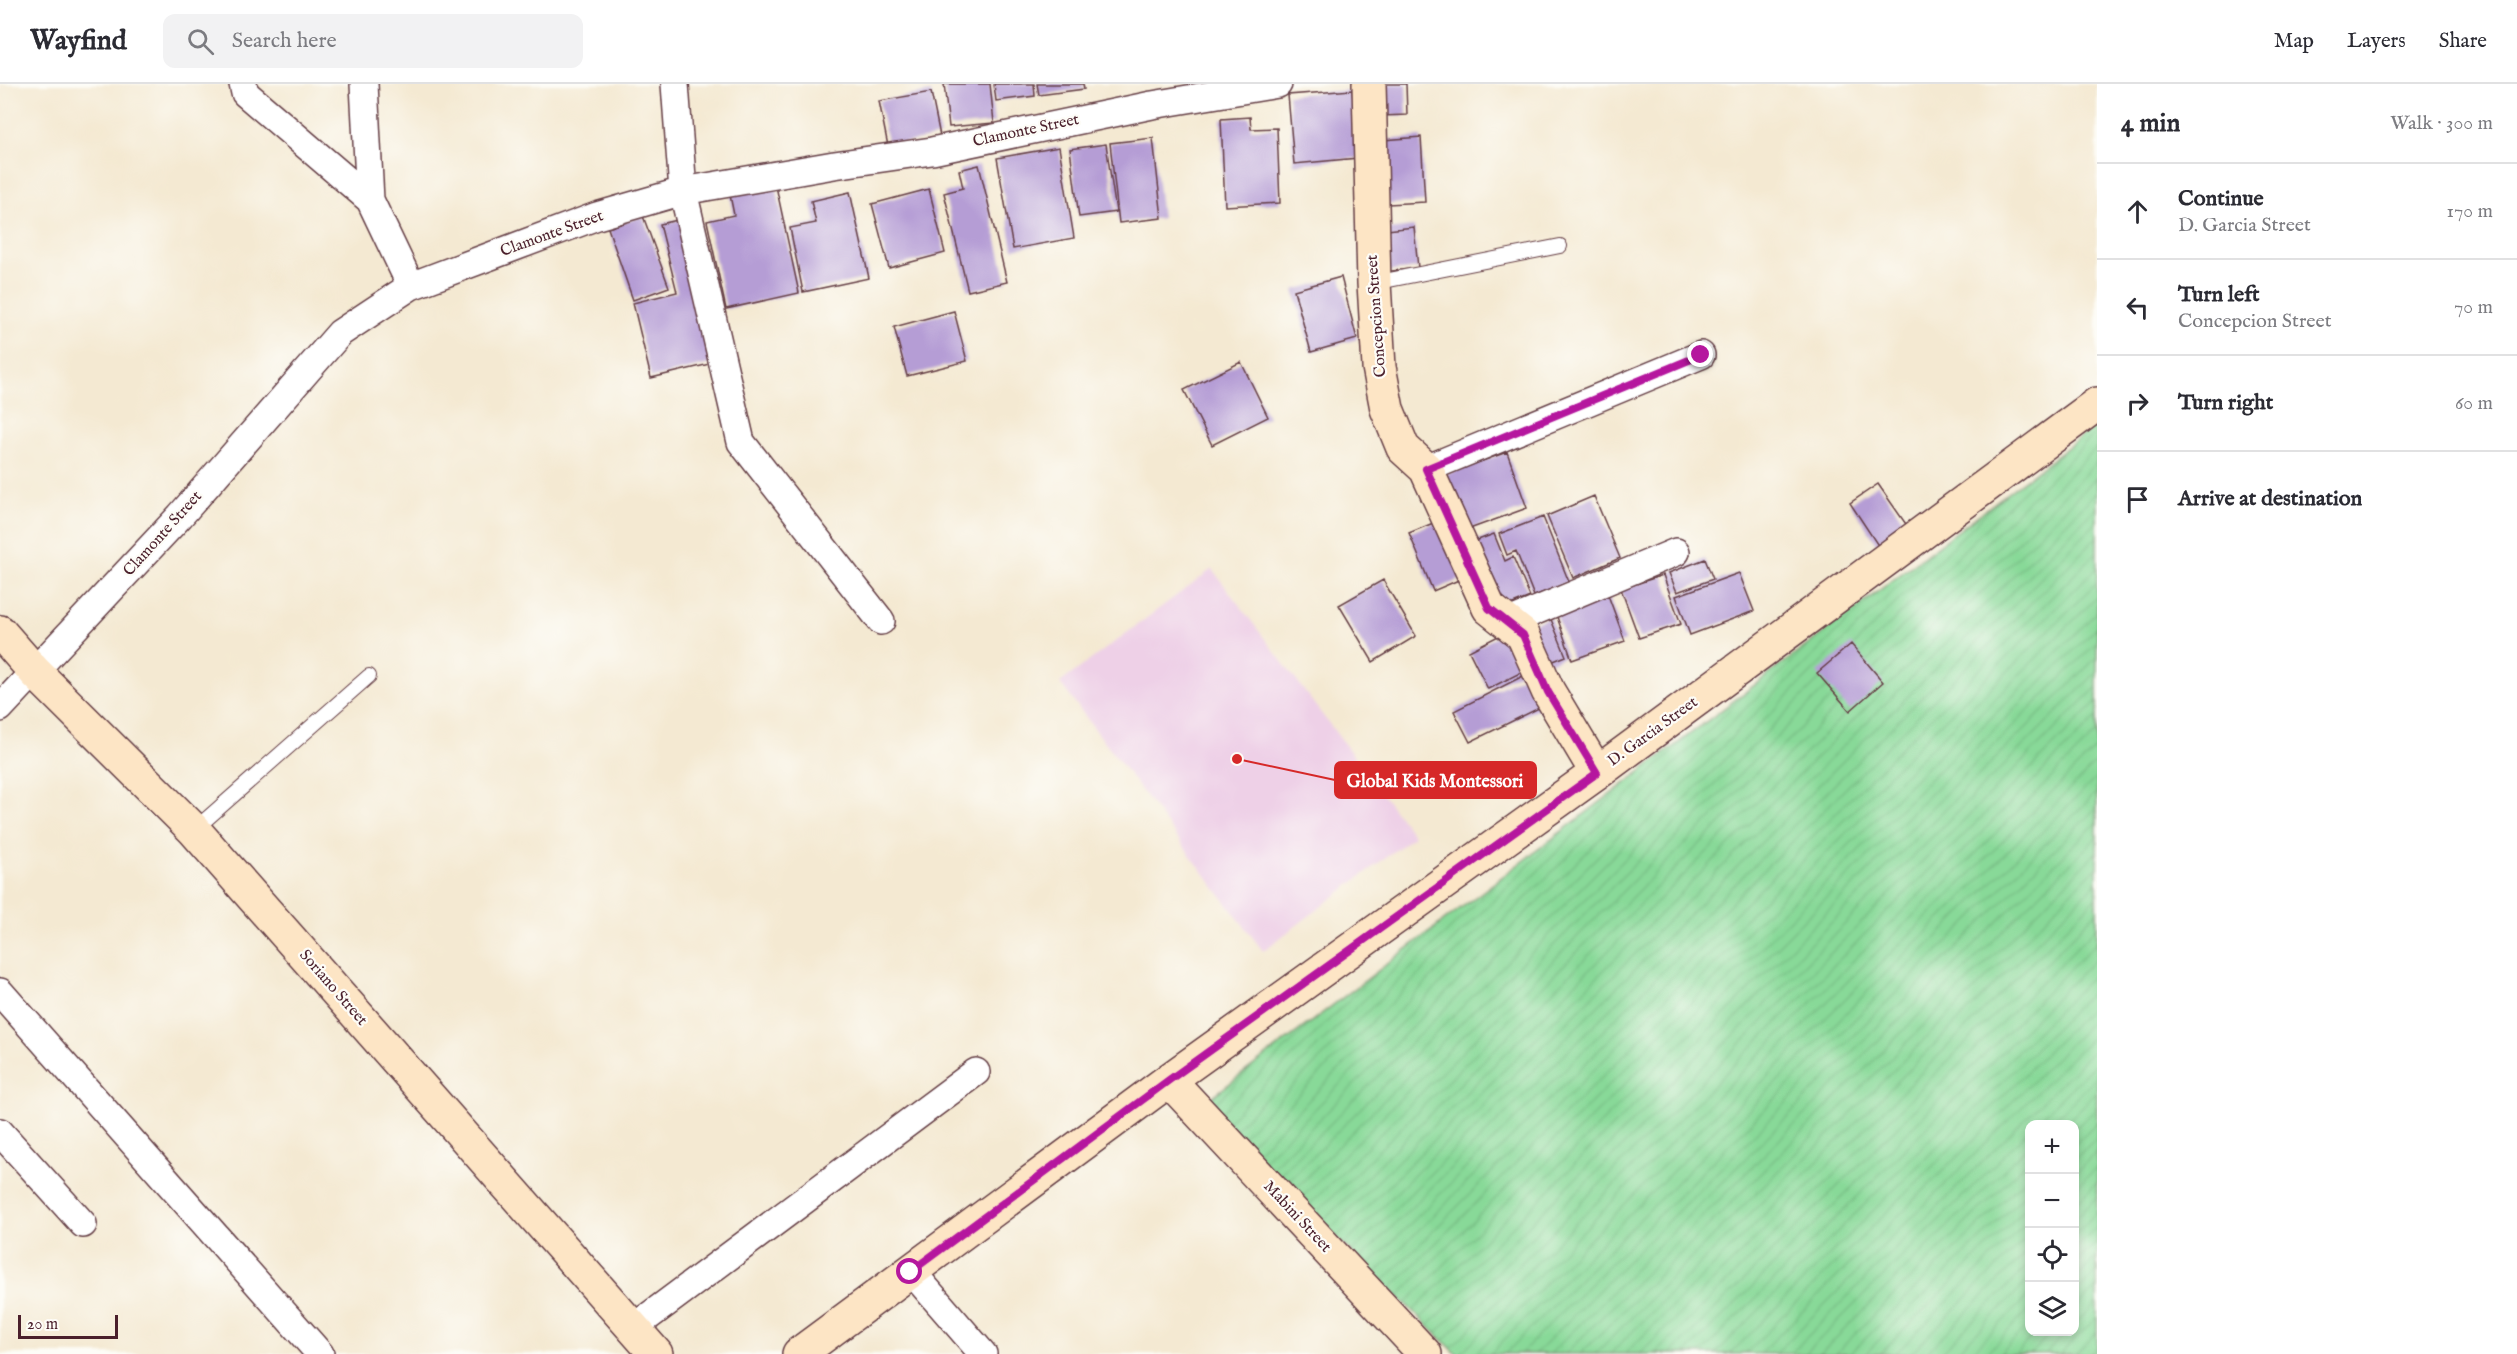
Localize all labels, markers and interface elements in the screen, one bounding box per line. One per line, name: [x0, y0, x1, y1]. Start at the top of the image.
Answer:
search box: [163, 14, 583, 68]
text: Wayfind: [30, 24, 127, 59]
icon: search: [184, 25, 217, 58]
text: Search here: [232, 27, 337, 55]
text: Map: [2274, 28, 2314, 55]
text: Layers: [2347, 28, 2406, 55]
text: Share: [2439, 28, 2487, 55]
text: 4 min: [2121, 107, 2180, 140]
street label: Clamonte Street: [971, 110, 1081, 152]
text: Walk · 300 m: [2390, 111, 2493, 136]
text: Continue: [2178, 185, 2264, 213]
icon: ahead: [2121, 195, 2154, 228]
text: 170 m: [2447, 199, 2493, 224]
street label: Clamonte Street: [498, 206, 607, 262]
text: D. Garcia Street: [2178, 213, 2311, 238]
street label: Concepcion Street: [1363, 254, 1391, 378]
text: Turn left: [2178, 281, 2260, 309]
icon: left: [2121, 291, 2154, 324]
text: 70 m: [2454, 295, 2493, 320]
text: Concepcion Street: [2178, 309, 2332, 334]
route end: [1687, 341, 1713, 367]
icon: right: [2121, 387, 2154, 420]
text: Turn right: [2178, 389, 2273, 417]
text: 60 m: [2455, 391, 2493, 416]
icon: arrive: [2121, 483, 2154, 516]
text: Arrive at destination: [2178, 485, 2362, 513]
street label: Clamonte Street: [119, 487, 207, 581]
street label: D. Garcia Street: [1604, 692, 1702, 771]
callout: Global Kids Montessori: [1335, 762, 1536, 798]
text: Global Kids Montessori: [1347, 771, 1524, 794]
street label: Soriano Street: [295, 946, 372, 1031]
map controls: [2025, 1120, 2079, 1336]
button: +: [2025, 1120, 2079, 1174]
button: −: [2025, 1174, 2079, 1228]
street label: Mabini Street: [1259, 1177, 1336, 1257]
button: locate: [2025, 1228, 2079, 1282]
route start: [896, 1258, 922, 1284]
button: layers: [2025, 1282, 2079, 1336]
scale bar: [18, 1312, 118, 1340]
text: 20 m: [27, 1315, 58, 1335]

